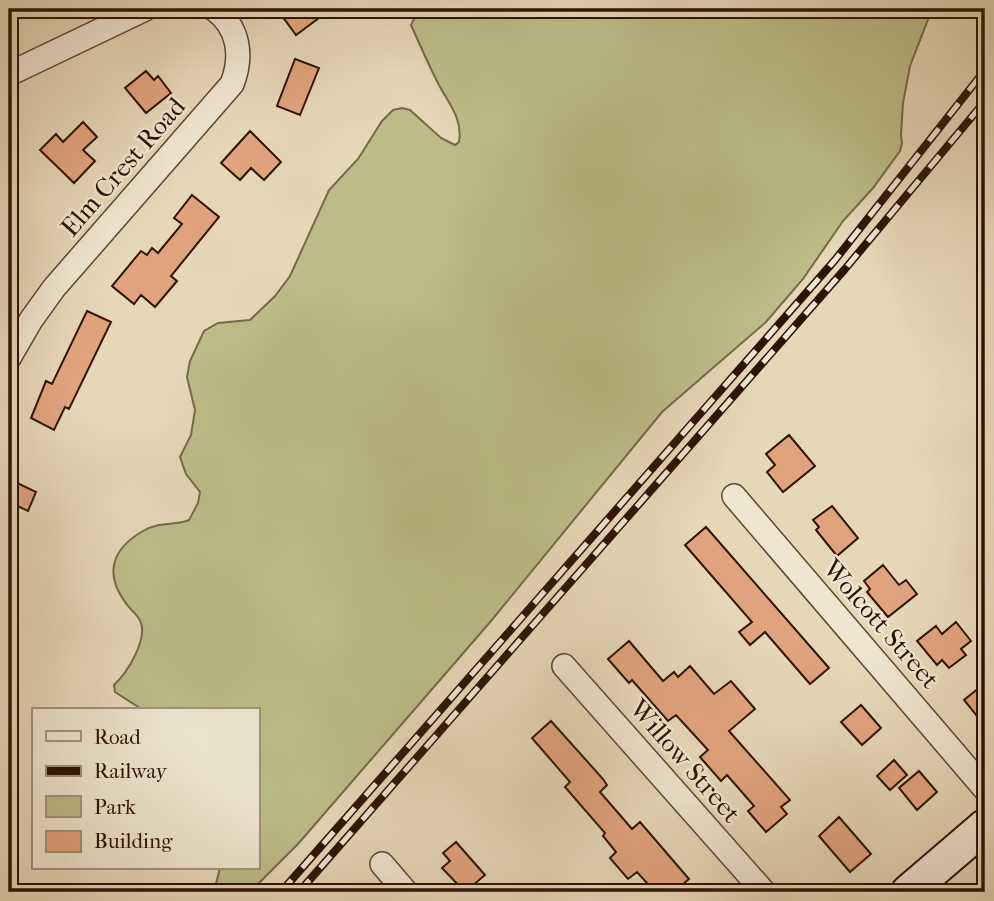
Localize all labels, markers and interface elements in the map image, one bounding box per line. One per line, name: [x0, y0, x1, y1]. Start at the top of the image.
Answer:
street label: Elm Crest Road: [54, 91, 192, 243]
street label: Wolcott Street: [816, 552, 946, 695]
street label: Willow Street: [622, 692, 748, 830]
legend: [32, 708, 259, 870]
text: Road: [94, 725, 141, 749]
text: Railway: [94, 759, 168, 783]
text: Park: [94, 795, 136, 819]
text: Building: [94, 829, 173, 853]

